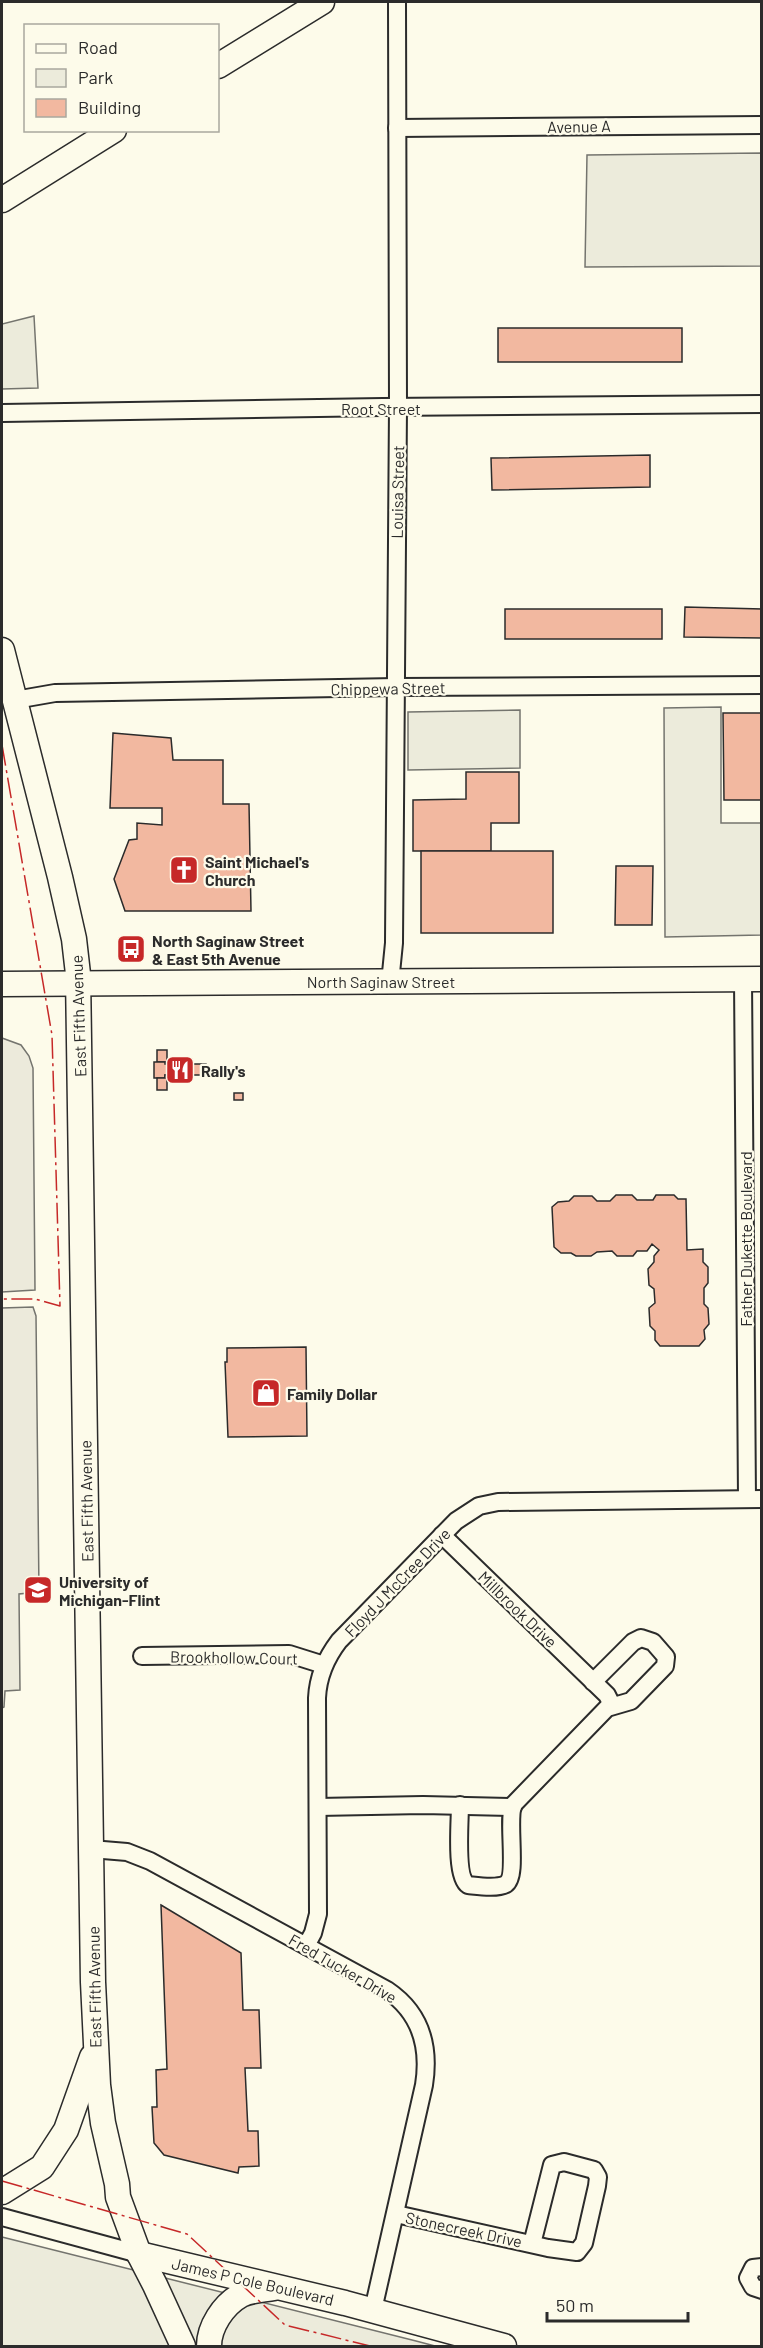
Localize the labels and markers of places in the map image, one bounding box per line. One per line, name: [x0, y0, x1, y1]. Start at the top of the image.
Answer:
place label: Saint Michael's Church: [205, 852, 309, 889]
church icon: Saint Michael's Church: [168, 854, 200, 886]
place label: North Saginaw Street & East 5th Avenue: [152, 931, 304, 968]
bus stop icon: North Saginaw Street & East 5th Avenue: [115, 933, 147, 965]
restaurant icon: Rally's: [164, 1054, 196, 1086]
place label: Rally's: [201, 1061, 246, 1080]
shop icon: Family Dollar: [250, 1377, 282, 1409]
place label: Family Dollar: [287, 1384, 377, 1403]
place label: University of Michigan-Flint: [59, 1572, 160, 1609]
school or university icon: University of Michigan-Flint: [22, 1574, 54, 1606]

